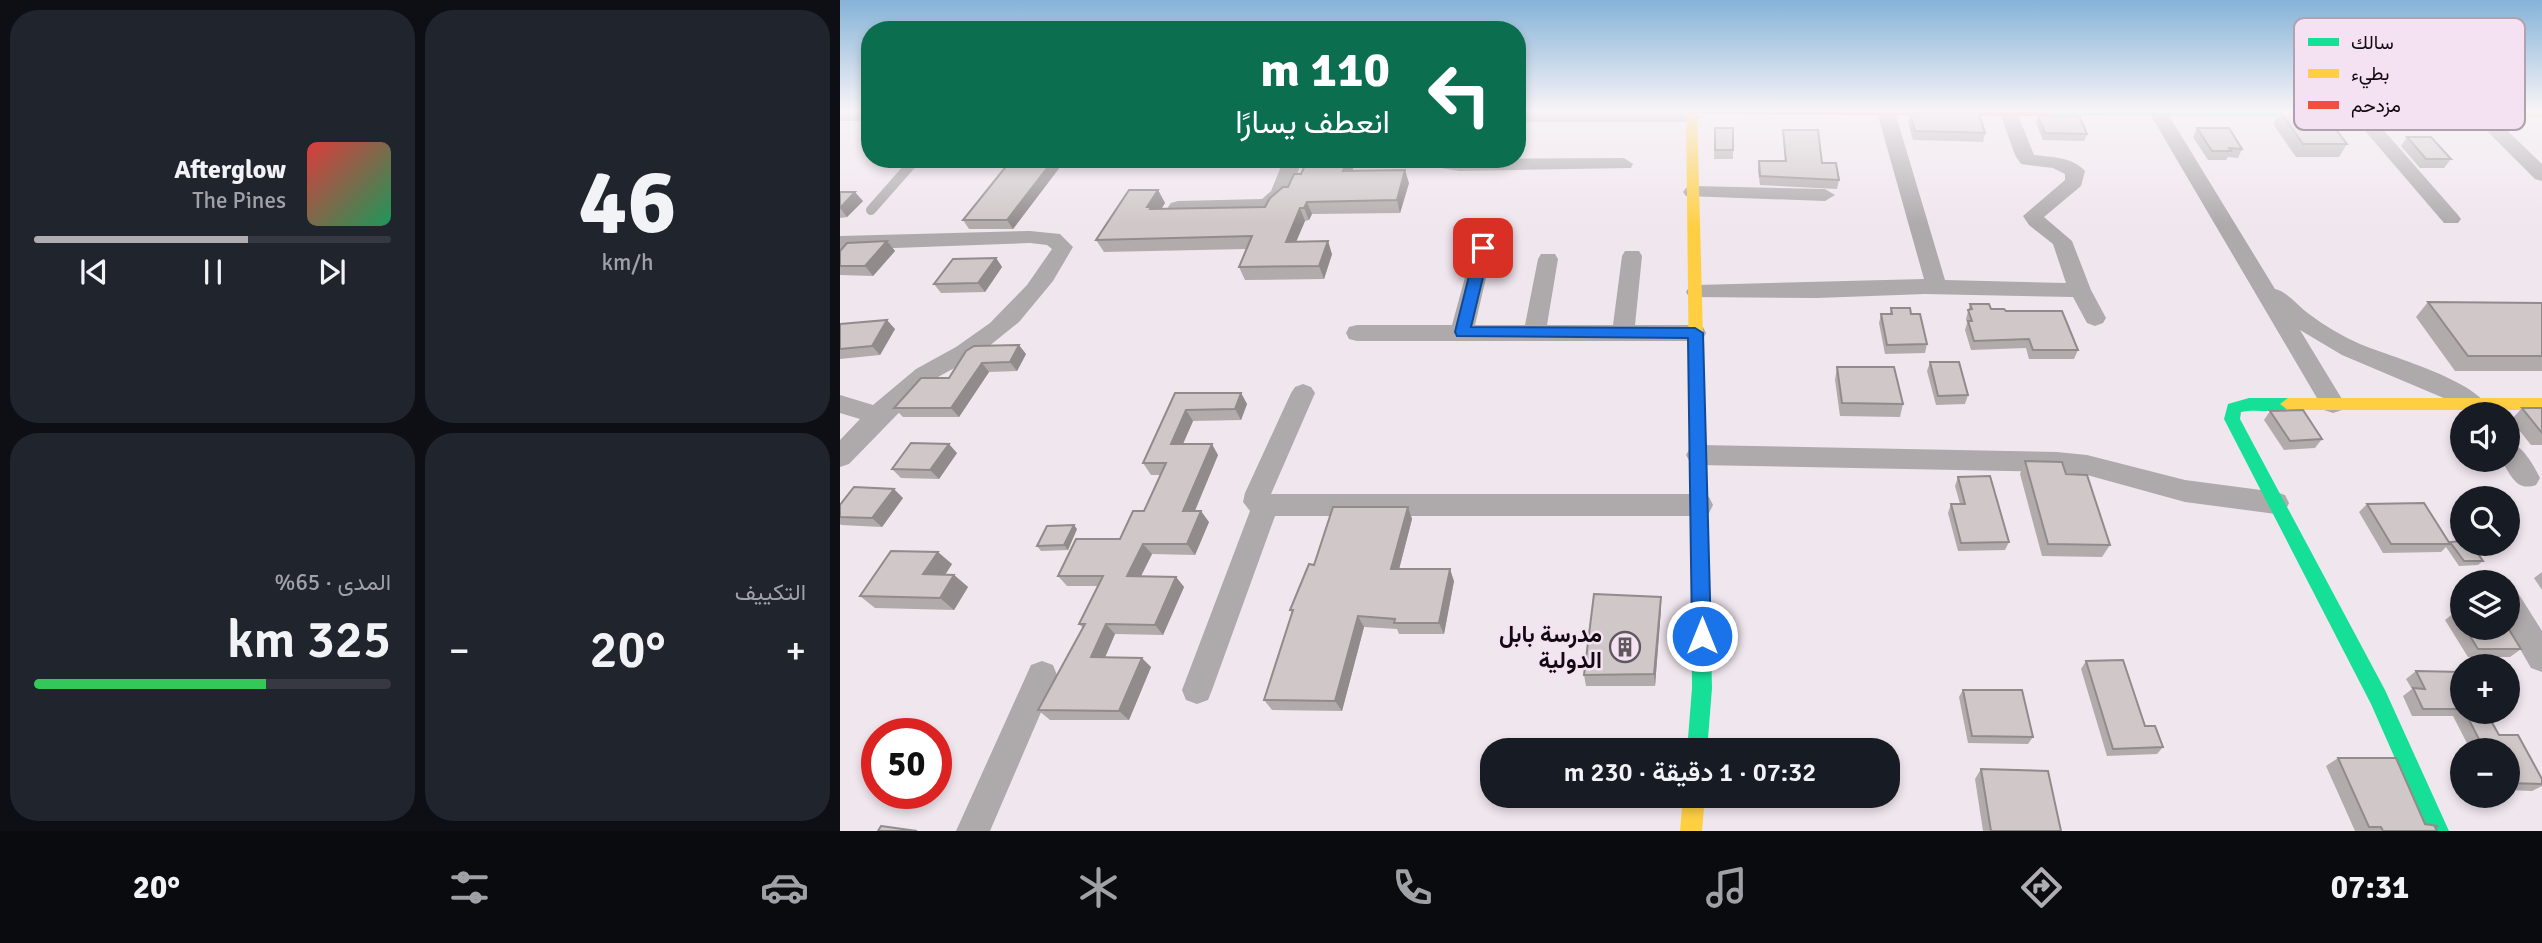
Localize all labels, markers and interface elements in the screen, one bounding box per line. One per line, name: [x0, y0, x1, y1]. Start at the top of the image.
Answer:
legend: [2294, 18, 2525, 130]
text: سالك: [2351, 31, 2394, 55]
text: 110 m: [1260, 40, 1390, 100]
icon: left: [1414, 49, 1505, 140]
text: بطيء: [2351, 62, 2389, 89]
text: مزدحم: [2351, 94, 2401, 118]
text: انعطف يسارًا: [1235, 103, 1390, 142]
text: 46: [578, 146, 677, 259]
text: Afterglow: [174, 154, 286, 186]
text: The Pines: [192, 186, 286, 215]
pin: [1453, 218, 1513, 278]
icon: arrive: [1464, 229, 1502, 267]
text: km/h: [601, 248, 654, 277]
icon: previous: [75, 253, 113, 291]
icon: pause: [194, 253, 232, 291]
icon: next: [313, 253, 351, 291]
map controls: [2450, 402, 2520, 808]
button: sound: [2450, 402, 2520, 472]
button: search: [2450, 486, 2520, 556]
text: المدى · 65%: [275, 568, 391, 597]
button: layers: [2450, 570, 2520, 640]
text: التكييف: [735, 578, 806, 607]
position arrow: [1665, 599, 1739, 673]
text: 325 km: [227, 608, 391, 672]
text: 20°: [589, 618, 666, 682]
place label: مدرسة بابل الدولية: [1499, 620, 1602, 675]
text: −: [449, 627, 470, 674]
text: +: [785, 627, 806, 674]
building icon: مدرسة بابل الدولية: [1608, 630, 1642, 664]
button: +: [2450, 654, 2520, 724]
speed limit sign: 50: [861, 718, 952, 809]
button: −: [2450, 738, 2520, 808]
text: 07:32 · 1 دقيقة · 230 m: [1564, 757, 1816, 789]
icon: filters: [445, 863, 494, 912]
icon: car: [760, 863, 809, 912]
icon: climate: [1074, 863, 1123, 912]
icon: phone: [1388, 863, 1437, 912]
icon: music: [1702, 863, 1751, 912]
icon: directions: [2017, 863, 2066, 912]
text: 20°: [133, 868, 180, 907]
text: 07:31: [2331, 868, 2409, 907]

